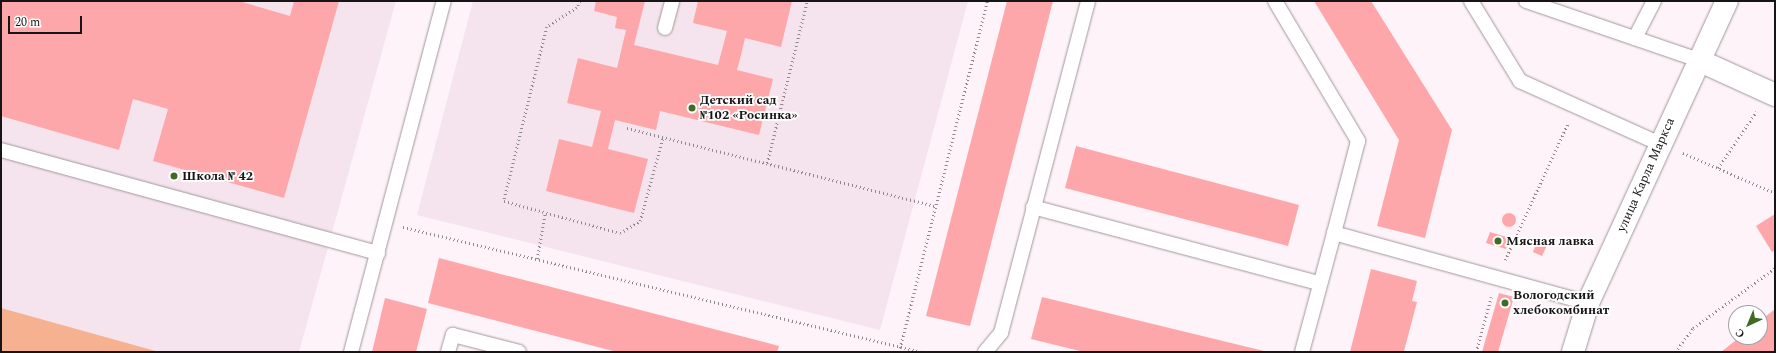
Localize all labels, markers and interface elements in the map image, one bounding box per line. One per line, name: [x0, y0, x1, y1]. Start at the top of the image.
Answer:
scale bar: [10, 8, 84, 34]
text: 20 m: [15, 13, 40, 32]
place label: Детский сад №102 «Росинка»: [700, 93, 798, 124]
marker: Детский сад №102 «Росинка»: [687, 103, 697, 113]
street label: улица Карла Маркса: [1614, 115, 1678, 235]
place label: Школа № 42: [182, 168, 253, 184]
marker: Школа № 42: [169, 171, 179, 181]
place label: Мясная лавка: [1506, 233, 1594, 249]
marker: Мясная лавка: [1493, 236, 1503, 246]
place label: Вологодский хлебокомбинат: [1513, 288, 1609, 319]
marker: Вологодский хлебокомбинат: [1500, 298, 1510, 308]
north arrow: [1728, 305, 1768, 345]
text: С: [1731, 324, 1749, 342]

